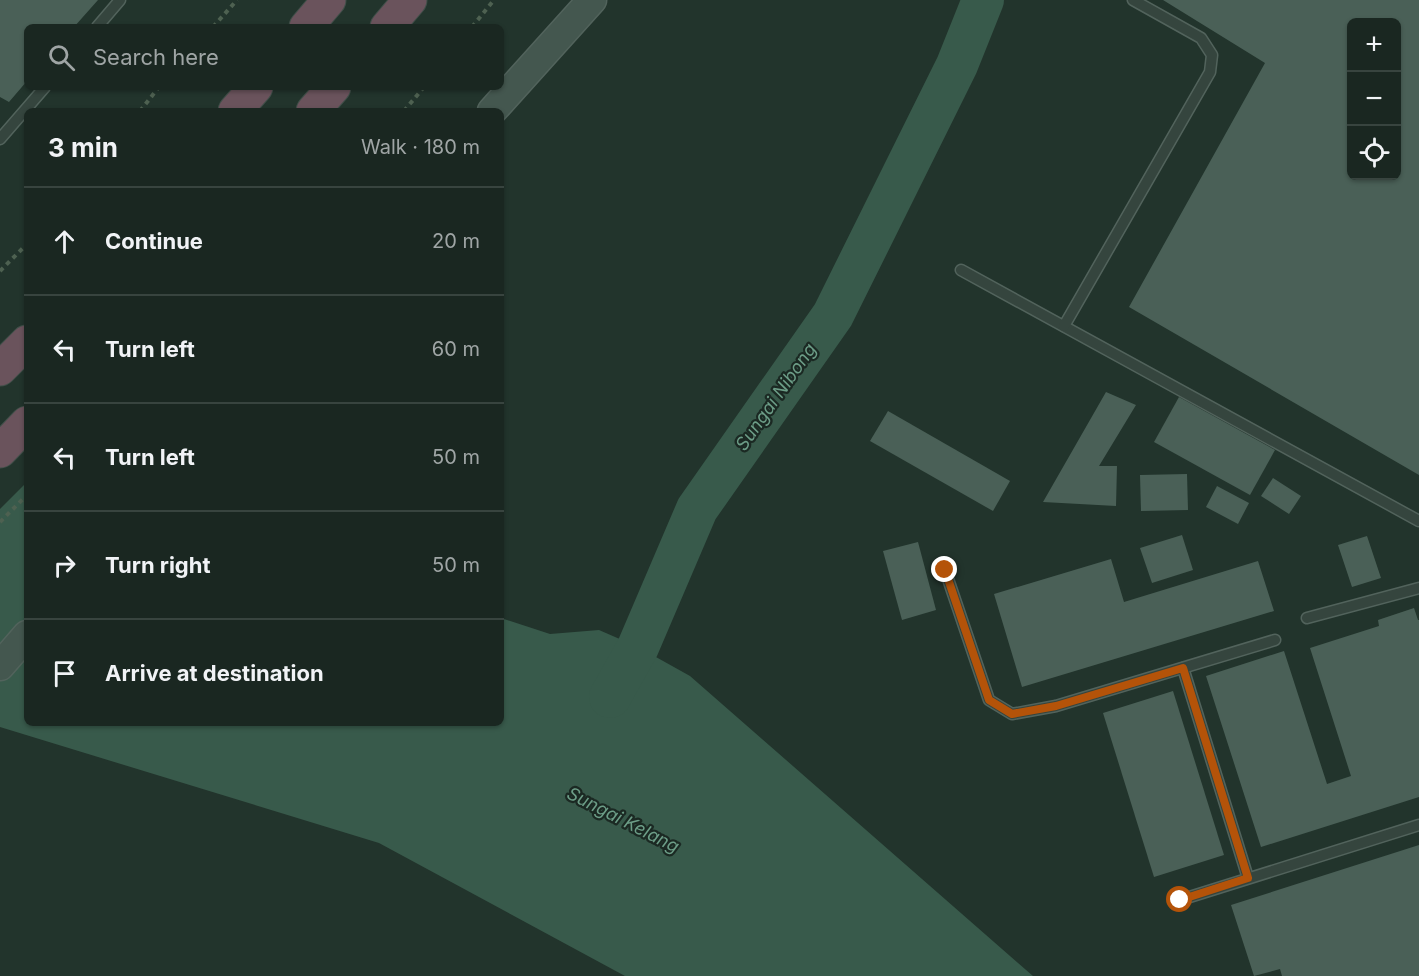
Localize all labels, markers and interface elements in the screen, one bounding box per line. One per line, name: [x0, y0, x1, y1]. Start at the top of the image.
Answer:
map controls: [1347, 18, 1401, 180]
button: +: [1347, 18, 1401, 72]
search box: [24, 24, 504, 90]
icon: search: [45, 41, 78, 74]
text: Search here: [93, 44, 219, 70]
button: −: [1347, 72, 1401, 126]
button: locate: [1347, 126, 1401, 180]
text: 3 min: [48, 132, 118, 163]
text: Walk · 180 m: [361, 135, 480, 159]
icon: ahead: [48, 225, 81, 258]
text: Continue: [105, 228, 203, 254]
text: 20 m: [432, 229, 480, 253]
icon: left: [48, 333, 81, 366]
text: Turn left: [105, 336, 195, 362]
text: 60 m: [432, 337, 480, 361]
water label: Sungai Nibong: [731, 339, 820, 454]
icon: left: [48, 441, 81, 474]
text: Turn left: [105, 444, 195, 470]
text: 50 m: [432, 445, 480, 469]
icon: right: [48, 549, 81, 582]
text: Turn right: [105, 552, 211, 578]
text: 50 m: [432, 553, 480, 577]
route end: [931, 556, 957, 582]
icon: arrive: [48, 657, 81, 690]
text: Arrive at destination: [105, 660, 324, 686]
water label: Sungai Kelang: [564, 782, 683, 857]
route start: [1166, 886, 1192, 912]

